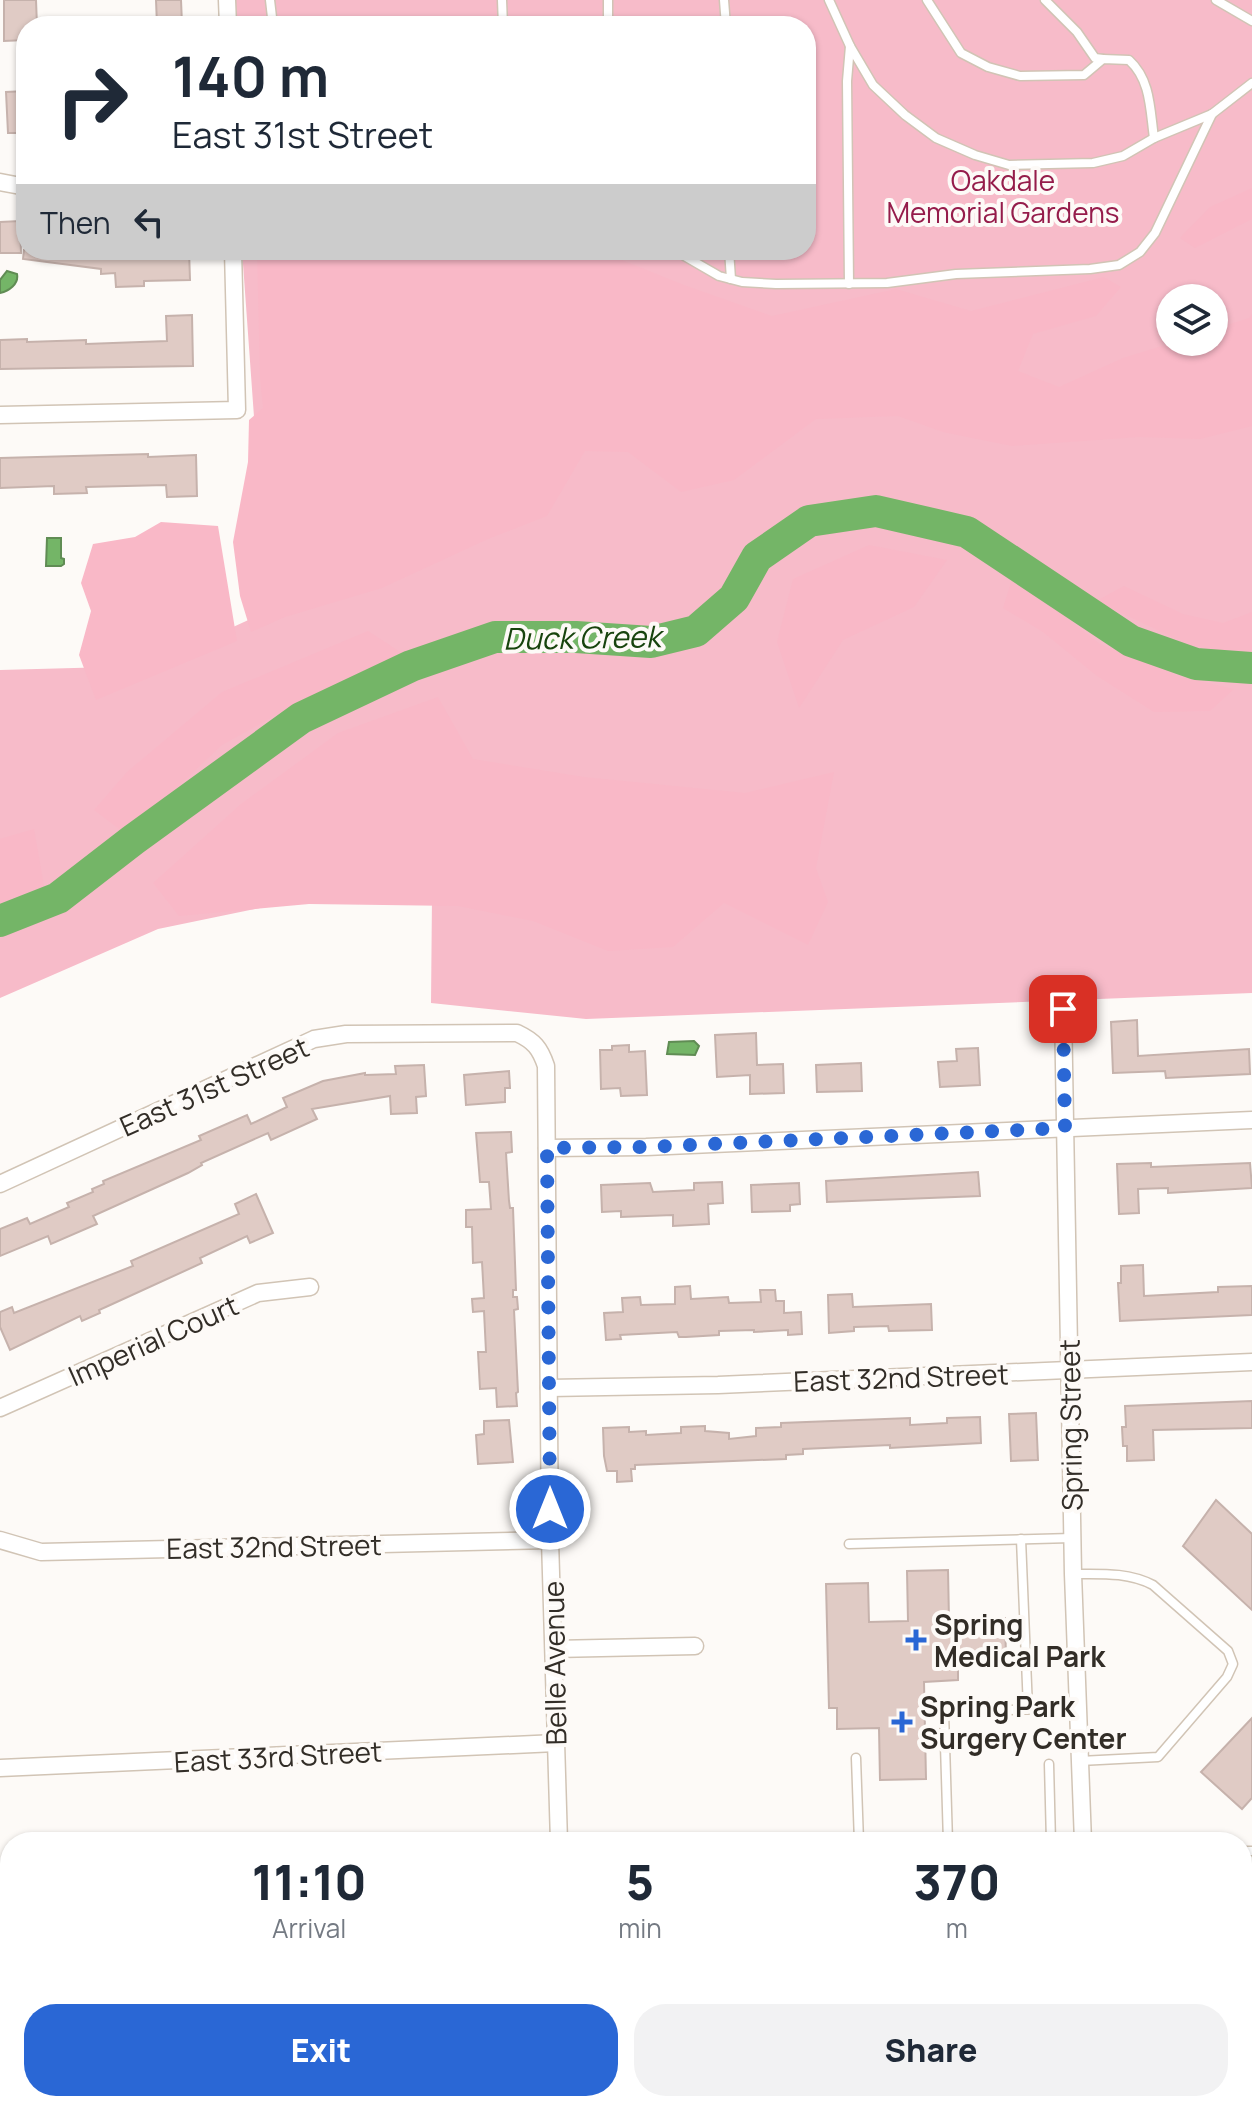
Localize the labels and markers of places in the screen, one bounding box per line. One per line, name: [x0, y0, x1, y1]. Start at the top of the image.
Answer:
pin: [1029, 975, 1097, 1043]
place label: Spring Medical Park: [934, 1605, 1106, 1675]
marker: Spring Medical Park: [905, 1629, 927, 1651]
place label: Spring Park Surgery Center: [920, 1687, 1127, 1757]
marker: Spring Park Surgery Center: [891, 1711, 913, 1733]

